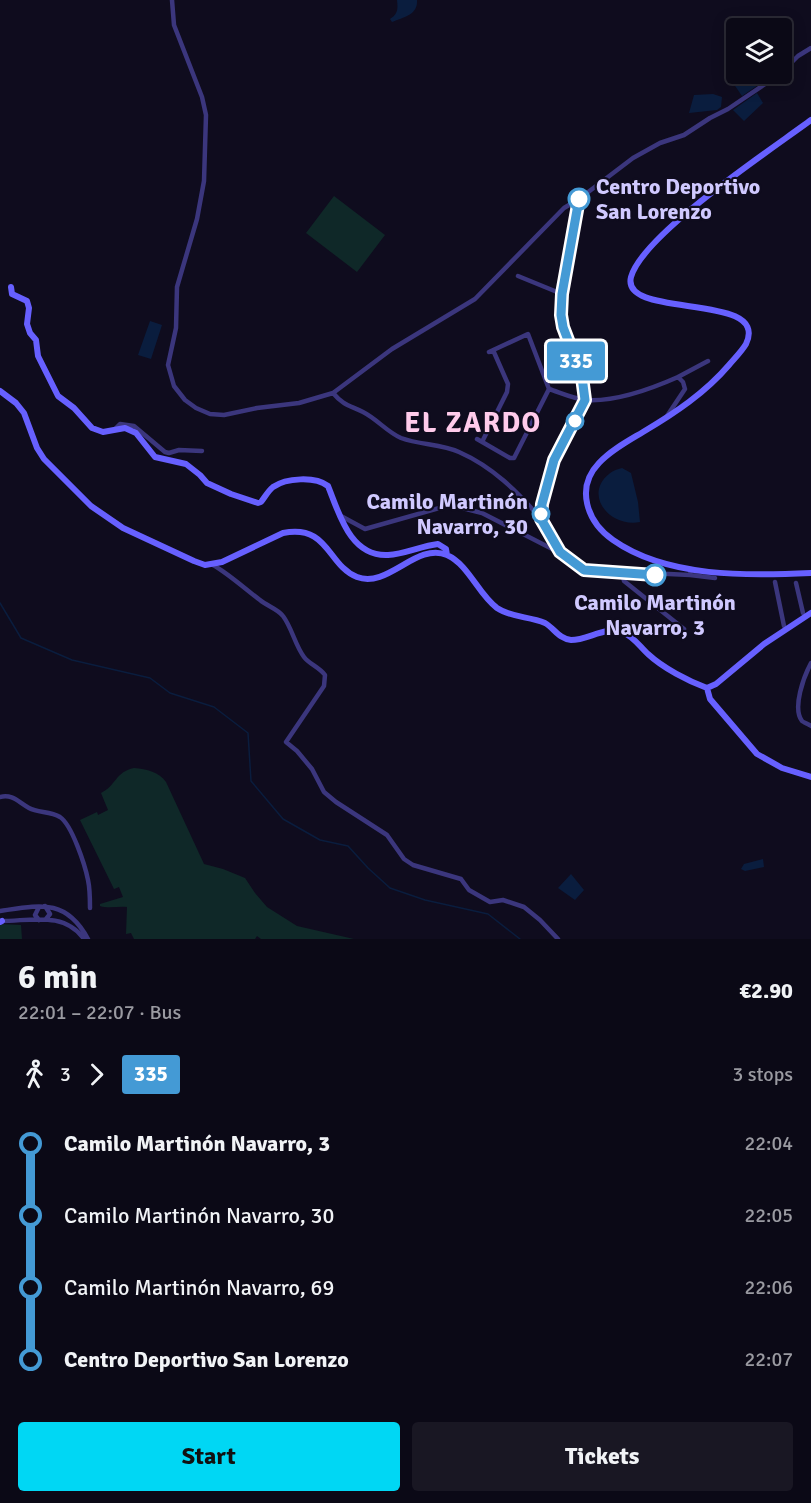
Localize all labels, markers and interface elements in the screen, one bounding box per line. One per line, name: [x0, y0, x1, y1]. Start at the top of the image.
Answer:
map controls: [726, 18, 792, 84]
button: layers: [726, 18, 792, 84]
place label: Centro Deportivo San Lorenzo: [596, 173, 760, 225]
marker: Centro Deportivo San Lorenzo: [568, 188, 590, 210]
line badge: 335: [542, 342, 610, 380]
text: 335: [559, 348, 593, 374]
district label: EL ZARDO: [404, 406, 542, 440]
unlabelled marker: [566, 412, 584, 430]
place label: Camilo Martinón Navarro, 30: [366, 488, 528, 540]
marker: Camilo Martinón Navarro, 30: [532, 505, 550, 523]
marker: Camilo Martinón Navarro, 3: [644, 564, 666, 586]
place label: Camilo Martinón Navarro, 3: [574, 589, 736, 641]
text: 6 min: [18, 957, 98, 998]
text: €2.90: [739, 977, 793, 1004]
text: 22:01 – 22:07 · Bus: [18, 1000, 181, 1025]
icon: walk: [18, 1058, 51, 1091]
icon: forward: [80, 1058, 113, 1091]
text: 335: [134, 1061, 168, 1087]
text: 3: [60, 1062, 71, 1087]
text: 3 stops: [732, 1062, 793, 1087]
text: Camilo Martinón Navarro, 3: [64, 1130, 330, 1157]
text: 22:04: [744, 1131, 793, 1156]
text: Camilo Martinón Navarro, 30: [64, 1202, 334, 1229]
text: 22:05: [744, 1203, 793, 1228]
text: Camilo Martinón Navarro, 69: [64, 1274, 334, 1301]
text: 22:06: [744, 1275, 793, 1300]
text: Centro Deportivo San Lorenzo: [64, 1346, 349, 1373]
text: 22:07: [744, 1347, 793, 1372]
button: Start: [18, 1422, 400, 1491]
button: Tickets: [412, 1422, 793, 1491]

